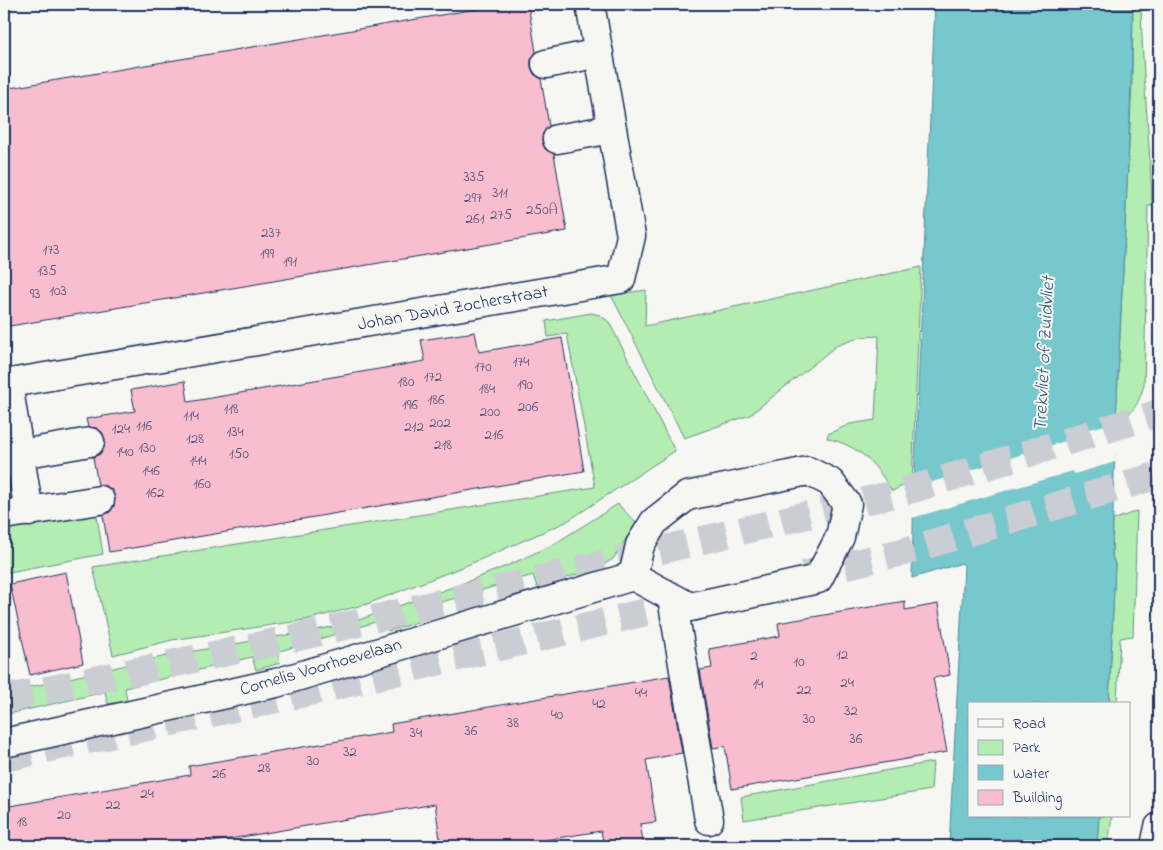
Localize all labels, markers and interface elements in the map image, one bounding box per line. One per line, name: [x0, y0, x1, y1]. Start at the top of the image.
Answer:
house number: 335: [464, 166, 485, 188]
house number: 311: [492, 182, 508, 204]
house number: 297: [464, 187, 482, 209]
house number: 250A: [526, 199, 558, 221]
house number: 275: [490, 204, 513, 226]
house number: 261: [466, 208, 485, 230]
house number: 237: [261, 222, 281, 244]
house number: 173: [42, 239, 60, 261]
house number: 199: [260, 243, 274, 265]
house number: 191: [283, 251, 297, 273]
house number: 135: [37, 260, 57, 282]
water label: Trekvliet of Zuidvliet: [1027, 274, 1063, 432]
street label: Johan David Zocherstraat: [356, 279, 550, 339]
house number: 103: [49, 280, 67, 302]
house number: 93: [30, 283, 40, 305]
house number: 174: [512, 351, 530, 373]
house number: 170: [474, 356, 492, 378]
house number: 172: [424, 366, 443, 388]
house number: 180: [398, 371, 415, 393]
house number: 190: [517, 374, 533, 396]
house number: 184: [479, 378, 495, 400]
house number: 186: [428, 389, 445, 411]
house number: 196: [402, 394, 418, 416]
house number: 206: [518, 396, 539, 418]
house number: 118: [223, 398, 239, 420]
house number: 200: [480, 401, 501, 423]
house number: 114: [183, 405, 199, 427]
house number: 202: [429, 412, 451, 434]
house number: 116: [136, 415, 152, 437]
house number: 212: [404, 416, 424, 438]
house number: 124: [112, 418, 130, 440]
house number: 134: [226, 421, 244, 443]
house number: 216: [485, 424, 504, 446]
house number: 128: [186, 428, 204, 450]
house number: 218: [434, 434, 452, 456]
house number: 130: [138, 437, 156, 459]
house number: 140: [116, 441, 134, 463]
house number: 150: [229, 443, 249, 465]
house number: 144: [189, 450, 207, 472]
house number: 146: [142, 460, 160, 482]
house number: 160: [193, 473, 211, 495]
house number: 162: [146, 482, 165, 504]
street label: Cornelis Voorhoevelaan: [237, 632, 405, 704]
house number: 12: [836, 644, 849, 666]
house number: 2: [750, 645, 758, 667]
house number: 10: [793, 651, 805, 673]
house number: 24: [840, 672, 854, 694]
house number: 14: [753, 673, 763, 695]
house number: 22: [797, 679, 812, 701]
house number: 44: [635, 682, 647, 704]
house number: 42: [592, 693, 606, 715]
house number: 32: [844, 700, 858, 722]
legend: [968, 702, 1130, 818]
house number: 40: [551, 704, 564, 726]
house number: 30: [803, 708, 816, 730]
house number: 38: [507, 712, 519, 734]
text: Road: [1013, 713, 1046, 735]
house number: 36: [465, 720, 478, 742]
house number: 34: [410, 722, 422, 744]
house number: 36: [850, 728, 863, 750]
text: Park: [1013, 737, 1041, 759]
house number: 32: [343, 741, 357, 763]
house number: 30: [307, 750, 320, 772]
house number: 28: [257, 757, 271, 779]
house number: 26: [212, 763, 226, 785]
text: Water: [1013, 763, 1049, 785]
house number: 24: [140, 783, 154, 805]
text: Building: [1012, 787, 1062, 810]
house number: 22: [106, 794, 121, 816]
house number: 20: [57, 804, 71, 826]
house number: 18: [17, 811, 28, 833]

